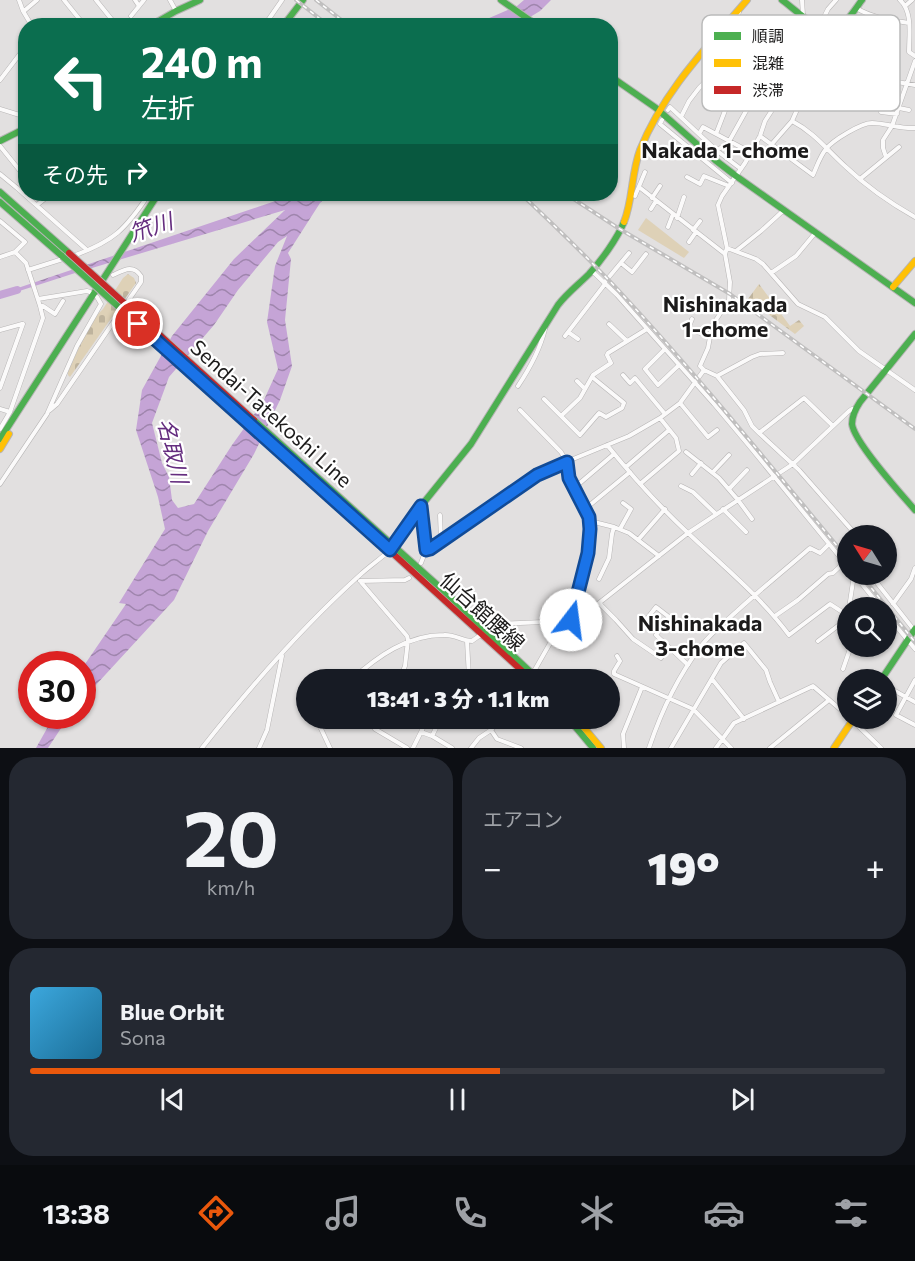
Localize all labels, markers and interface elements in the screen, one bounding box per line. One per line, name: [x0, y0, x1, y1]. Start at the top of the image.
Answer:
legend: [702, 15, 900, 111]
text: 順調: [752, 26, 784, 45]
text: 240 m: [141, 35, 263, 87]
icon: left: [42, 42, 120, 120]
text: 混雑: [752, 53, 784, 72]
text: 渋滞: [752, 80, 784, 99]
text: 左折: [141, 91, 195, 124]
district label: Nakada 1-chome: [641, 136, 809, 163]
icon: right: [120, 156, 153, 189]
text: その先: [42, 161, 108, 188]
water label: 笊川: [126, 206, 178, 246]
district label: Nishinakada 1-chome: [663, 290, 787, 342]
pin: [112, 298, 163, 349]
icon: arrive: [121, 307, 154, 340]
street label: Sendai-Tatekoshi Line: [186, 334, 358, 492]
water label: 名取川: [153, 416, 195, 488]
north arrow: [837, 525, 897, 585]
map controls: [837, 525, 897, 729]
street label: 仙台館腰線: [436, 566, 530, 655]
position arrow: [539, 588, 603, 652]
button: search: [837, 597, 897, 657]
district label: Nishinakada 3-chome: [638, 609, 762, 661]
speed limit sign: 30: [18, 651, 96, 729]
button: layers: [837, 669, 897, 729]
text: 13:41 · 3 分 · 1.1 km: [367, 685, 549, 712]
text: 20: [183, 788, 279, 883]
text: エアコン: [483, 807, 563, 831]
text: 19°: [648, 839, 720, 894]
text: −: [483, 846, 502, 887]
text: +: [866, 846, 885, 887]
text: km/h: [207, 875, 255, 899]
text: Blue Orbit: [120, 998, 224, 1025]
text: Sona: [120, 1025, 166, 1049]
icon: previous: [156, 1083, 189, 1116]
icon: pause: [441, 1083, 474, 1116]
icon: next: [726, 1083, 759, 1116]
icon: directions: [195, 1192, 237, 1234]
icon: music: [322, 1192, 364, 1234]
icon: phone: [449, 1192, 491, 1234]
icon: climate: [576, 1192, 618, 1234]
icon: car: [703, 1192, 745, 1234]
icon: filters: [830, 1192, 872, 1234]
text: 13:38: [43, 1197, 110, 1230]

